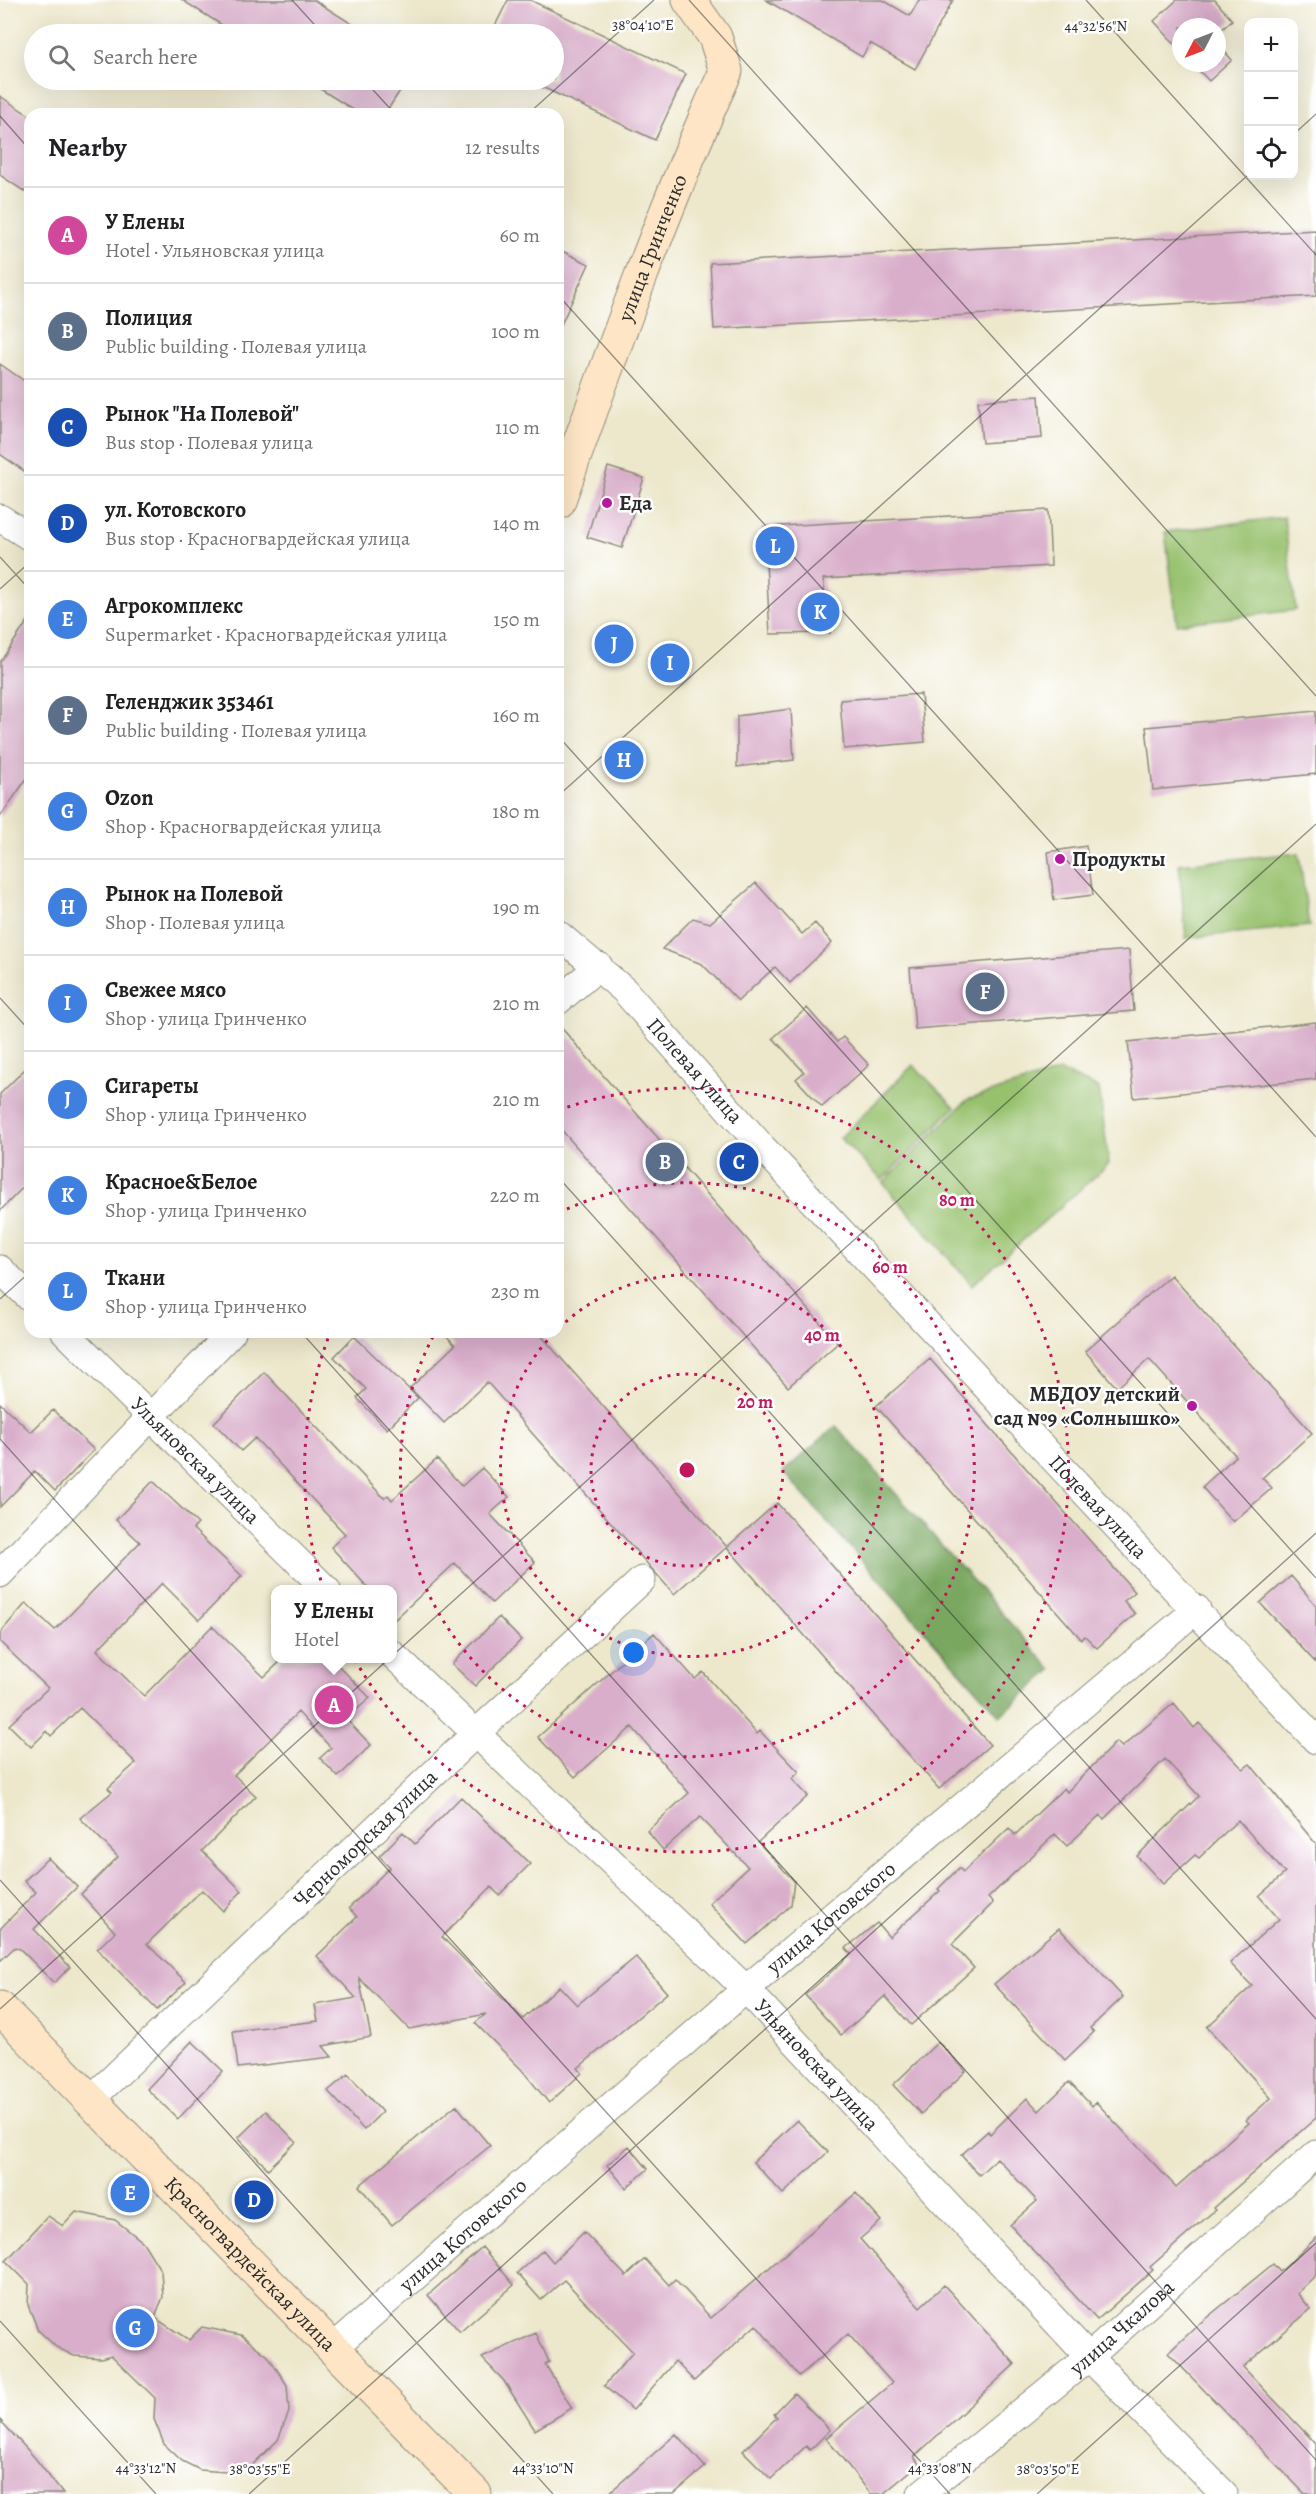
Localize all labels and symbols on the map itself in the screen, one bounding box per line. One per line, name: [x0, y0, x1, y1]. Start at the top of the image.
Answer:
text: 38°04'10"E: [612, 15, 674, 35]
text: 44°32'56"N: [1065, 16, 1128, 36]
north arrow: [1172, 18, 1226, 72]
street label: улица Гринченко: [611, 170, 694, 326]
place label: Еда: [619, 489, 652, 517]
marker: Еда: [600, 496, 614, 510]
pin: L: [756, 524, 794, 568]
pin: K: [800, 590, 840, 634]
pin: J: [594, 622, 634, 666]
pin: I: [650, 640, 690, 686]
pin: H: [604, 738, 644, 783]
place label: Продукты: [1072, 845, 1166, 873]
marker: Продукты: [1053, 852, 1067, 866]
pin: F: [966, 970, 1004, 1014]
street label: Полевая улица: [641, 1012, 750, 1130]
pin: B: [646, 1140, 684, 1184]
pin: C: [720, 1140, 758, 1184]
text: 80 m: [939, 1188, 975, 1212]
text: 60 m: [872, 1255, 908, 1279]
text: 40 m: [804, 1323, 840, 1347]
place label: МБДОУ детский сад №9 «Солнышко»: [994, 1380, 1180, 1432]
text: 20 m: [737, 1390, 773, 1414]
street label: Ульяновская улица: [125, 1391, 266, 1531]
marker: МБДОУ детский сад №9 «Солнышко»: [1185, 1399, 1199, 1413]
street label: Полевая улица: [1043, 1449, 1154, 1565]
centre of rings: [677, 1460, 697, 1480]
your location: [619, 1638, 648, 1667]
pin: A: [314, 1682, 354, 1728]
street label: Черноморская улица: [287, 1763, 444, 1913]
street label: улица Котовского: [760, 1855, 902, 1981]
street label: Ульяновская улица: [748, 1993, 885, 2137]
pin: E: [110, 2170, 150, 2216]
street label: Красногвардейская улица: [158, 2170, 342, 2358]
street label: улица Котовского: [392, 2172, 533, 2299]
pin: D: [234, 2178, 274, 2222]
street label: улица Чкалова: [1063, 2273, 1180, 2382]
pin: G: [116, 2306, 154, 2350]
text: 44°33'12"N: [116, 2458, 177, 2478]
text: 44°33'10"N: [512, 2458, 574, 2478]
text: 44°33'08"N: [908, 2458, 972, 2478]
text: 38°03'55"E: [229, 2459, 291, 2479]
text: 38°03'50"E: [1017, 2459, 1079, 2479]

